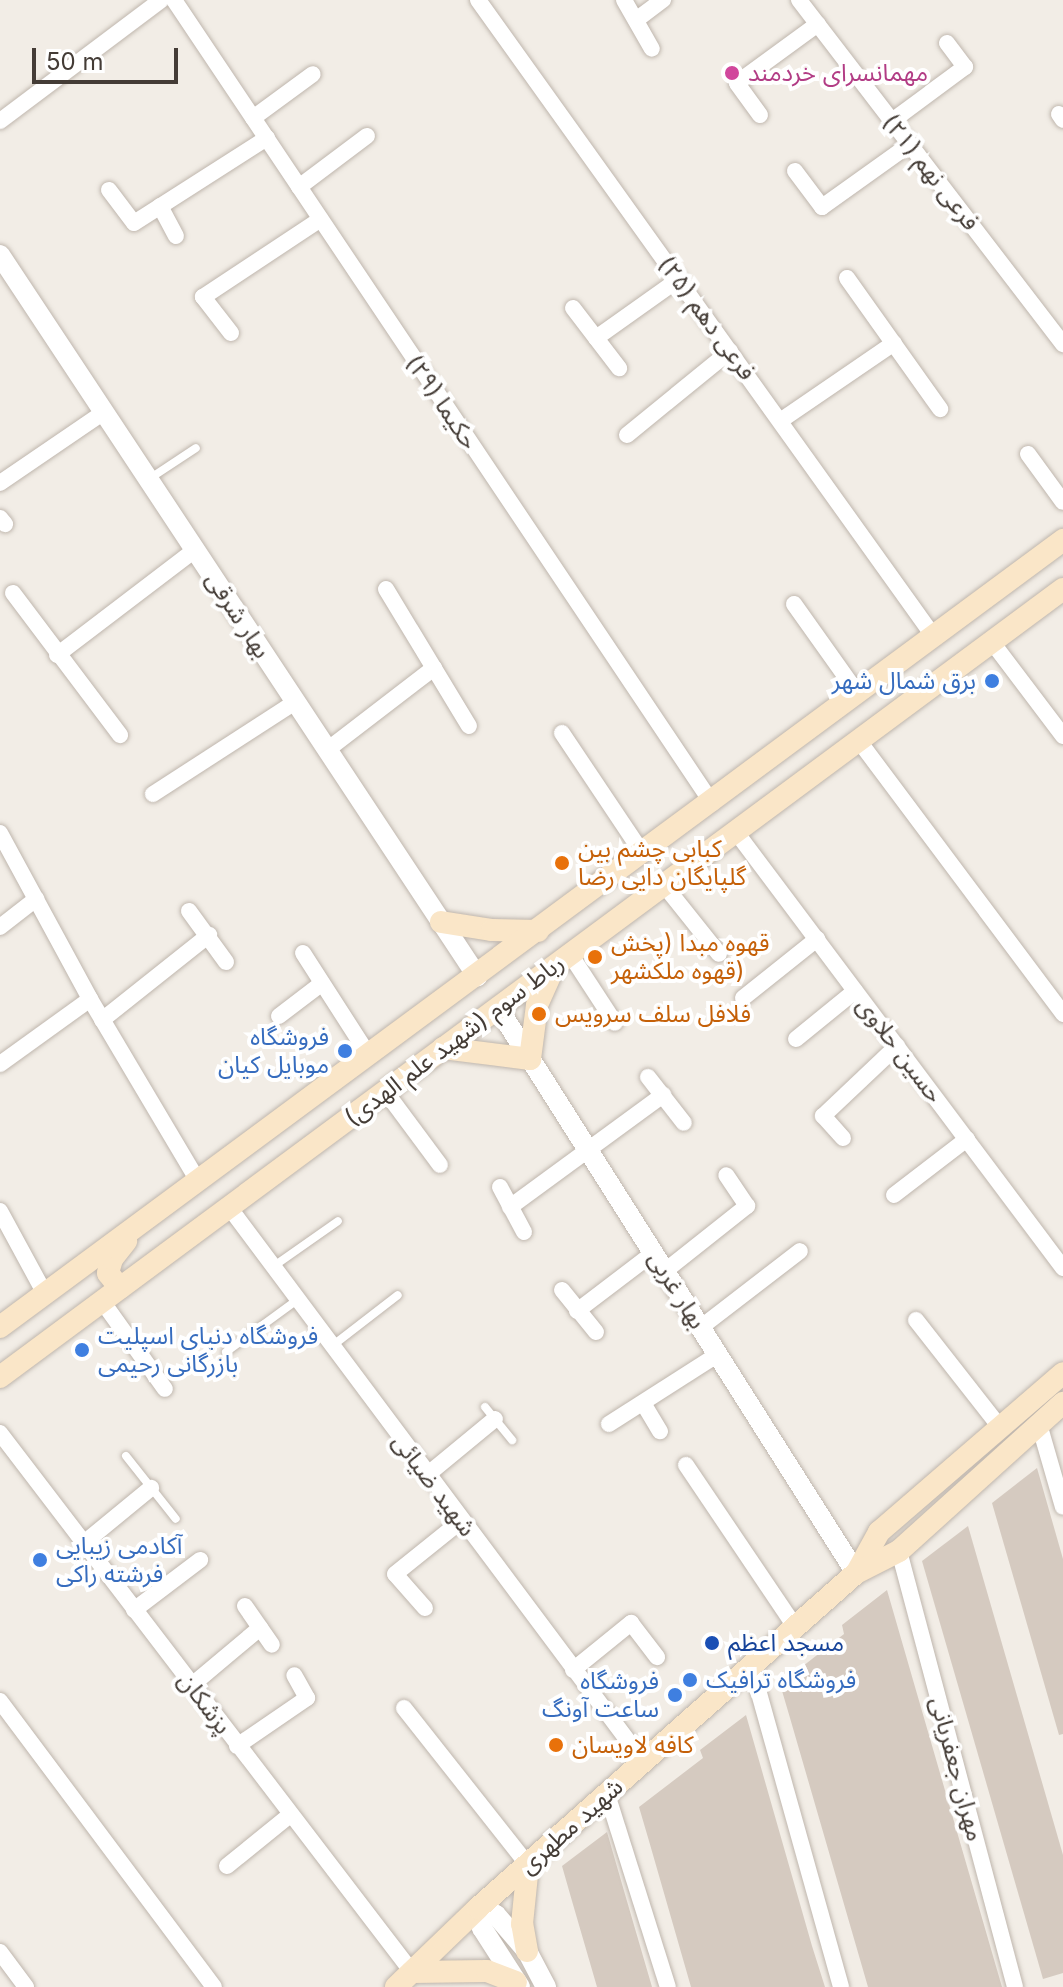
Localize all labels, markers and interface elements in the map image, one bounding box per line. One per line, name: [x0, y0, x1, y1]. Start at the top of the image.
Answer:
scale bar: [36, 32, 182, 82]
text: 50 m: [46, 47, 104, 76]
place label: مهمانسرای خردمند: [748, 59, 928, 87]
marker: مهمانسرای خردمند: [723, 64, 741, 82]
street label: فرعی نهم (۲۱): [877, 108, 985, 236]
street label: فرعی دهم (۲۵): [652, 250, 762, 386]
street label: حکیما (۲۹): [400, 349, 484, 455]
street label: بهار شرقی: [199, 566, 277, 664]
place label: برق شمال شهر: [832, 667, 976, 695]
marker: برق شمال شهر: [983, 672, 1001, 690]
place label: کبابی چشم بین گلپایگان دایی رضا: [578, 835, 746, 891]
marker: کبابی چشم بین گلپایگان دایی رضا: [553, 854, 571, 872]
place label: قهوه مبدا (پخش قهوه ملکشهر): [611, 929, 769, 985]
street label: رباط سوم (شهید علم الهدی): [339, 948, 569, 1132]
marker: قهوه مبدا (پخش قهوه ملکشهر): [586, 948, 604, 966]
street label: حسین حلاوی: [851, 991, 949, 1109]
place label: فلافل سلف سرویس: [555, 1000, 751, 1028]
marker: فلافل سلف سرویس: [530, 1005, 548, 1023]
place label: فروشگاه موبایل کیان: [218, 1023, 329, 1079]
marker: فروشگاه موبایل کیان: [336, 1042, 354, 1060]
street label: بهار غربی: [642, 1246, 712, 1334]
place label: فروشگاه دنیای اسپلیت بازرگانی رحیمی: [98, 1322, 318, 1378]
marker: فروشگاه دنیای اسپلیت بازرگانی رحیمی: [73, 1341, 91, 1359]
street label: شهید ضیائی: [386, 1428, 482, 1542]
place label: آکادمی زیبایی فرشته راکی: [56, 1532, 182, 1588]
marker: آکادمی زیبایی فرشته راکی: [31, 1551, 49, 1569]
place label: مسجد اعظم: [728, 1629, 844, 1657]
marker: مسجد اعظم: [703, 1634, 721, 1652]
street label: پزشکان: [172, 1666, 238, 1740]
place label: فروشگاه ترافیک: [706, 1666, 856, 1694]
place label: فروشگاه ساعت آونگ: [542, 1667, 659, 1723]
marker: فروشگاه ترافیک: [681, 1671, 699, 1689]
marker: فروشگاه ساعت آونگ: [666, 1686, 684, 1704]
street label: مهران جعفریانی: [924, 1694, 990, 1844]
place label: کافه لاویسان: [572, 1731, 694, 1759]
marker: کافه لاویسان: [547, 1736, 565, 1754]
street label: شهید مطهری: [513, 1772, 629, 1880]

